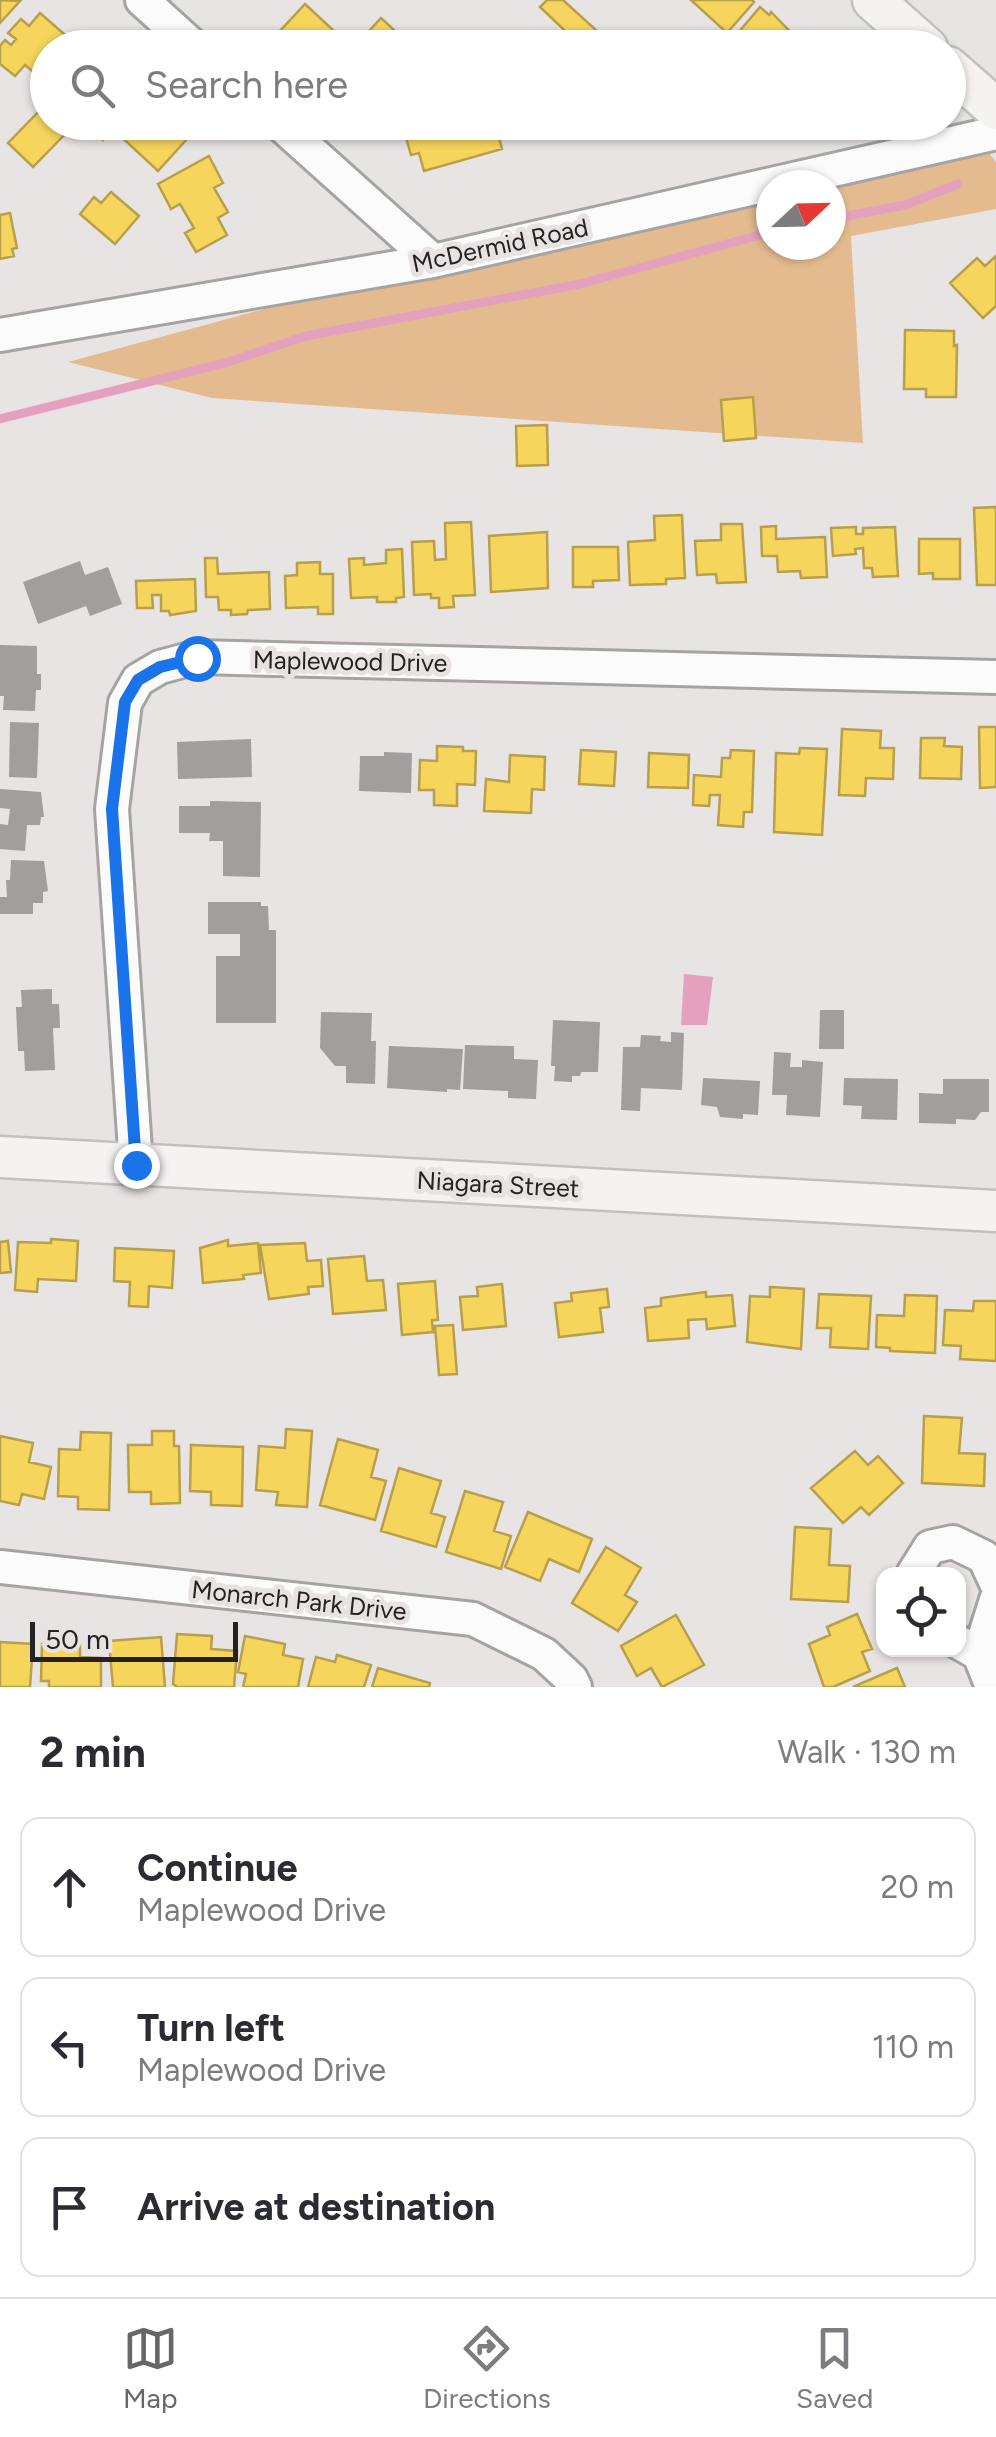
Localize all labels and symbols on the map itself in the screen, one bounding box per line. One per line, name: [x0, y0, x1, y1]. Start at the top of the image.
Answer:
north arrow: [756, 170, 846, 260]
street label: McDermid Road: [409, 212, 591, 278]
route start: [175, 636, 221, 682]
street label: Maplewood Drive: [253, 644, 447, 678]
route end: [114, 1143, 160, 1189]
street label: Niagara Street: [416, 1165, 580, 1203]
street label: Monarch Park Drive: [190, 1574, 408, 1626]
scale bar: [30, 1617, 238, 1662]

